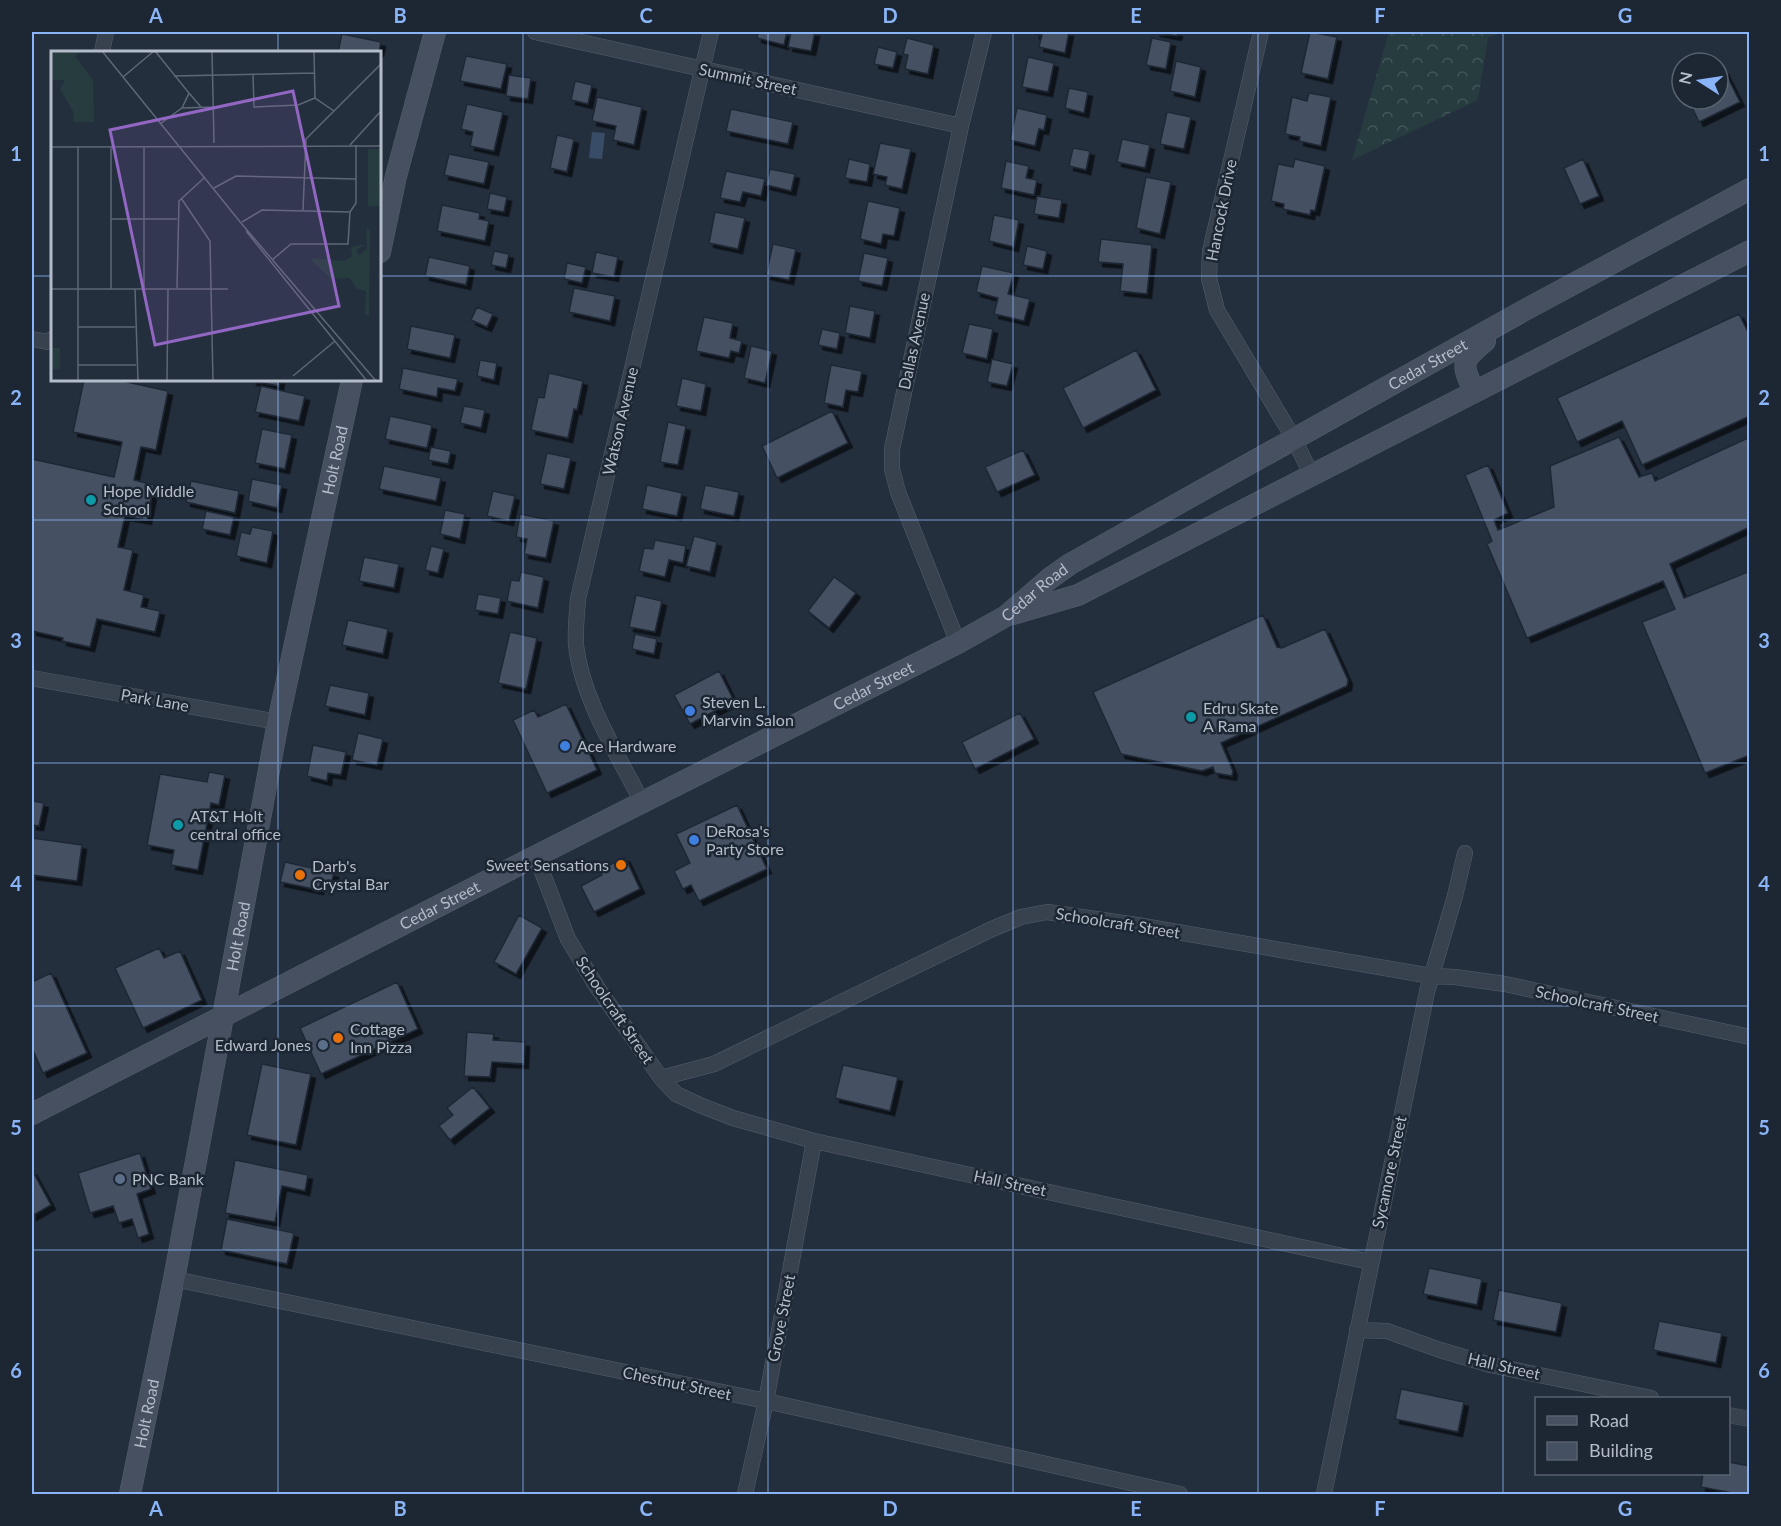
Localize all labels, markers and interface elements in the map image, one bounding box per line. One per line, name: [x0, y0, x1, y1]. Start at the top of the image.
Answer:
text: A: [148, 3, 163, 27]
text: B: [393, 3, 407, 27]
text: C: [639, 3, 653, 27]
text: D: [882, 3, 898, 27]
text: E: [1130, 3, 1142, 27]
text: F: [1374, 3, 1386, 27]
text: G: [1618, 3, 1632, 27]
inset map: [51, 51, 381, 381]
north arrow: [1670, 51, 1730, 111]
street label: Summit Street: [697, 59, 799, 98]
text: N: [1674, 70, 1695, 86]
text: 1: [10, 141, 22, 165]
text: 1: [1758, 141, 1770, 165]
street label: Hancock Drive: [1201, 157, 1240, 262]
street label: Dallas Avenue: [894, 291, 933, 391]
street label: Cedar Street: [1384, 334, 1470, 394]
street label: Watson Avenue: [598, 365, 641, 477]
text: 2: [10, 385, 22, 409]
text: 2: [1758, 385, 1770, 409]
street label: Holt Road: [317, 424, 351, 496]
place label: Hope Middle School: [103, 481, 194, 518]
marker: Hope Middle School: [84, 493, 98, 507]
street label: Cedar Road: [997, 559, 1071, 625]
text: 3: [10, 628, 22, 652]
text: 3: [1758, 628, 1770, 652]
street label: Cedar Street: [830, 657, 917, 714]
street label: Park Lane: [120, 684, 191, 715]
place label: Steven L. Marvin Salon: [702, 692, 794, 729]
place label: Edru Skate A Rama: [1203, 698, 1278, 735]
marker: Steven L. Marvin Salon: [683, 704, 697, 718]
marker: Edru Skate A Rama: [1184, 710, 1198, 724]
place label: Ace Hardware: [577, 736, 676, 755]
marker: Ace Hardware: [558, 739, 572, 753]
place label: AT&T Holt central office: [190, 806, 281, 843]
marker: AT&T Holt central office: [171, 818, 185, 832]
place label: DeRosa's Party Store: [706, 821, 784, 858]
marker: DeRosa's Party Store: [687, 833, 701, 847]
place label: Sweet Sensations: [486, 855, 609, 874]
place label: Darb's Crystal Bar: [312, 856, 389, 893]
marker: Sweet Sensations: [614, 858, 628, 872]
marker: Darb's Crystal Bar: [293, 868, 307, 882]
text: 4: [10, 871, 22, 895]
text: 4: [1758, 871, 1770, 895]
street label: Cedar Street: [396, 876, 483, 933]
street label: Holt Road: [222, 900, 253, 973]
street label: Schoolcraft Street: [1055, 903, 1182, 942]
street label: Schoolcraft Street: [572, 952, 659, 1067]
street label: Schoolcraft Street: [1534, 981, 1661, 1026]
place label: Cottage Inn Pizza: [350, 1019, 412, 1056]
marker: Cottage Inn Pizza: [331, 1031, 345, 1045]
place label: Edward Jones: [215, 1035, 311, 1054]
marker: Edward Jones: [316, 1038, 330, 1052]
street label: Sycamore Street: [1367, 1114, 1410, 1230]
text: 5: [10, 1115, 22, 1139]
text: 5: [1758, 1115, 1770, 1139]
street label: Hall Street: [972, 1166, 1048, 1200]
place label: PNC Bank: [132, 1169, 205, 1188]
marker: PNC Bank: [113, 1172, 127, 1186]
street label: Grove Street: [763, 1272, 798, 1363]
street label: Hall Street: [1466, 1348, 1542, 1383]
text: 6: [10, 1358, 22, 1382]
text: 6: [1758, 1358, 1770, 1382]
street label: Chestnut Street: [621, 1362, 733, 1403]
street label: Holt Road: [130, 1377, 162, 1450]
legend: [1535, 1397, 1730, 1475]
text: Road: [1589, 1409, 1629, 1431]
text: Building: [1589, 1439, 1653, 1461]
text: A: [148, 1496, 163, 1520]
text: B: [393, 1496, 407, 1520]
text: C: [639, 1496, 653, 1520]
text: D: [882, 1496, 898, 1520]
text: E: [1130, 1496, 1142, 1520]
text: F: [1374, 1496, 1386, 1520]
text: G: [1618, 1496, 1632, 1520]

